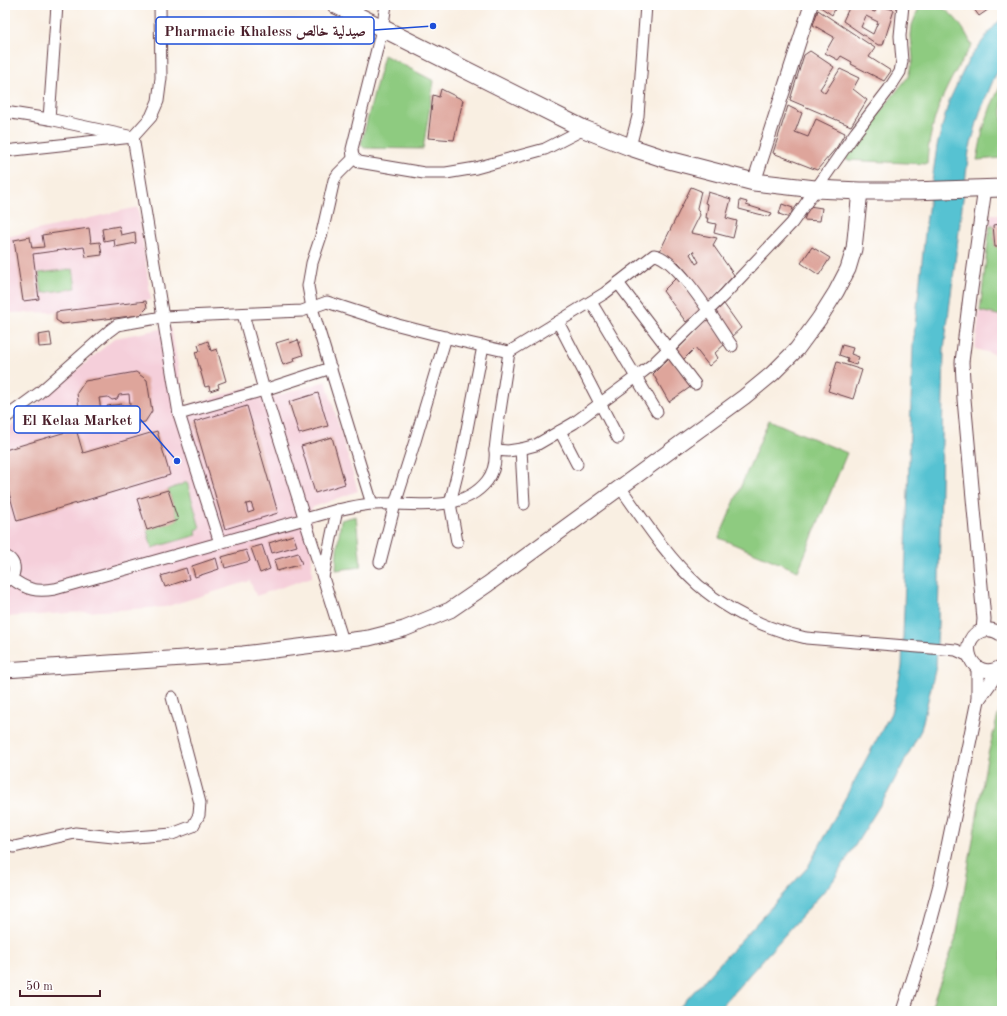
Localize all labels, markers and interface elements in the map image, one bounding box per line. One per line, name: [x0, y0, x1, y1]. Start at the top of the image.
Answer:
callout: Pharmacie Khaless صيدلية خالص: [156, 17, 374, 44]
text: Pharmacie Khaless صيدلية خالص: [164, 24, 366, 40]
callout: El Kelaa Market: [14, 406, 140, 433]
text: El Kelaa Market: [22, 414, 133, 429]
scale bar: [20, 972, 100, 998]
text: 50 m: [26, 980, 53, 993]

